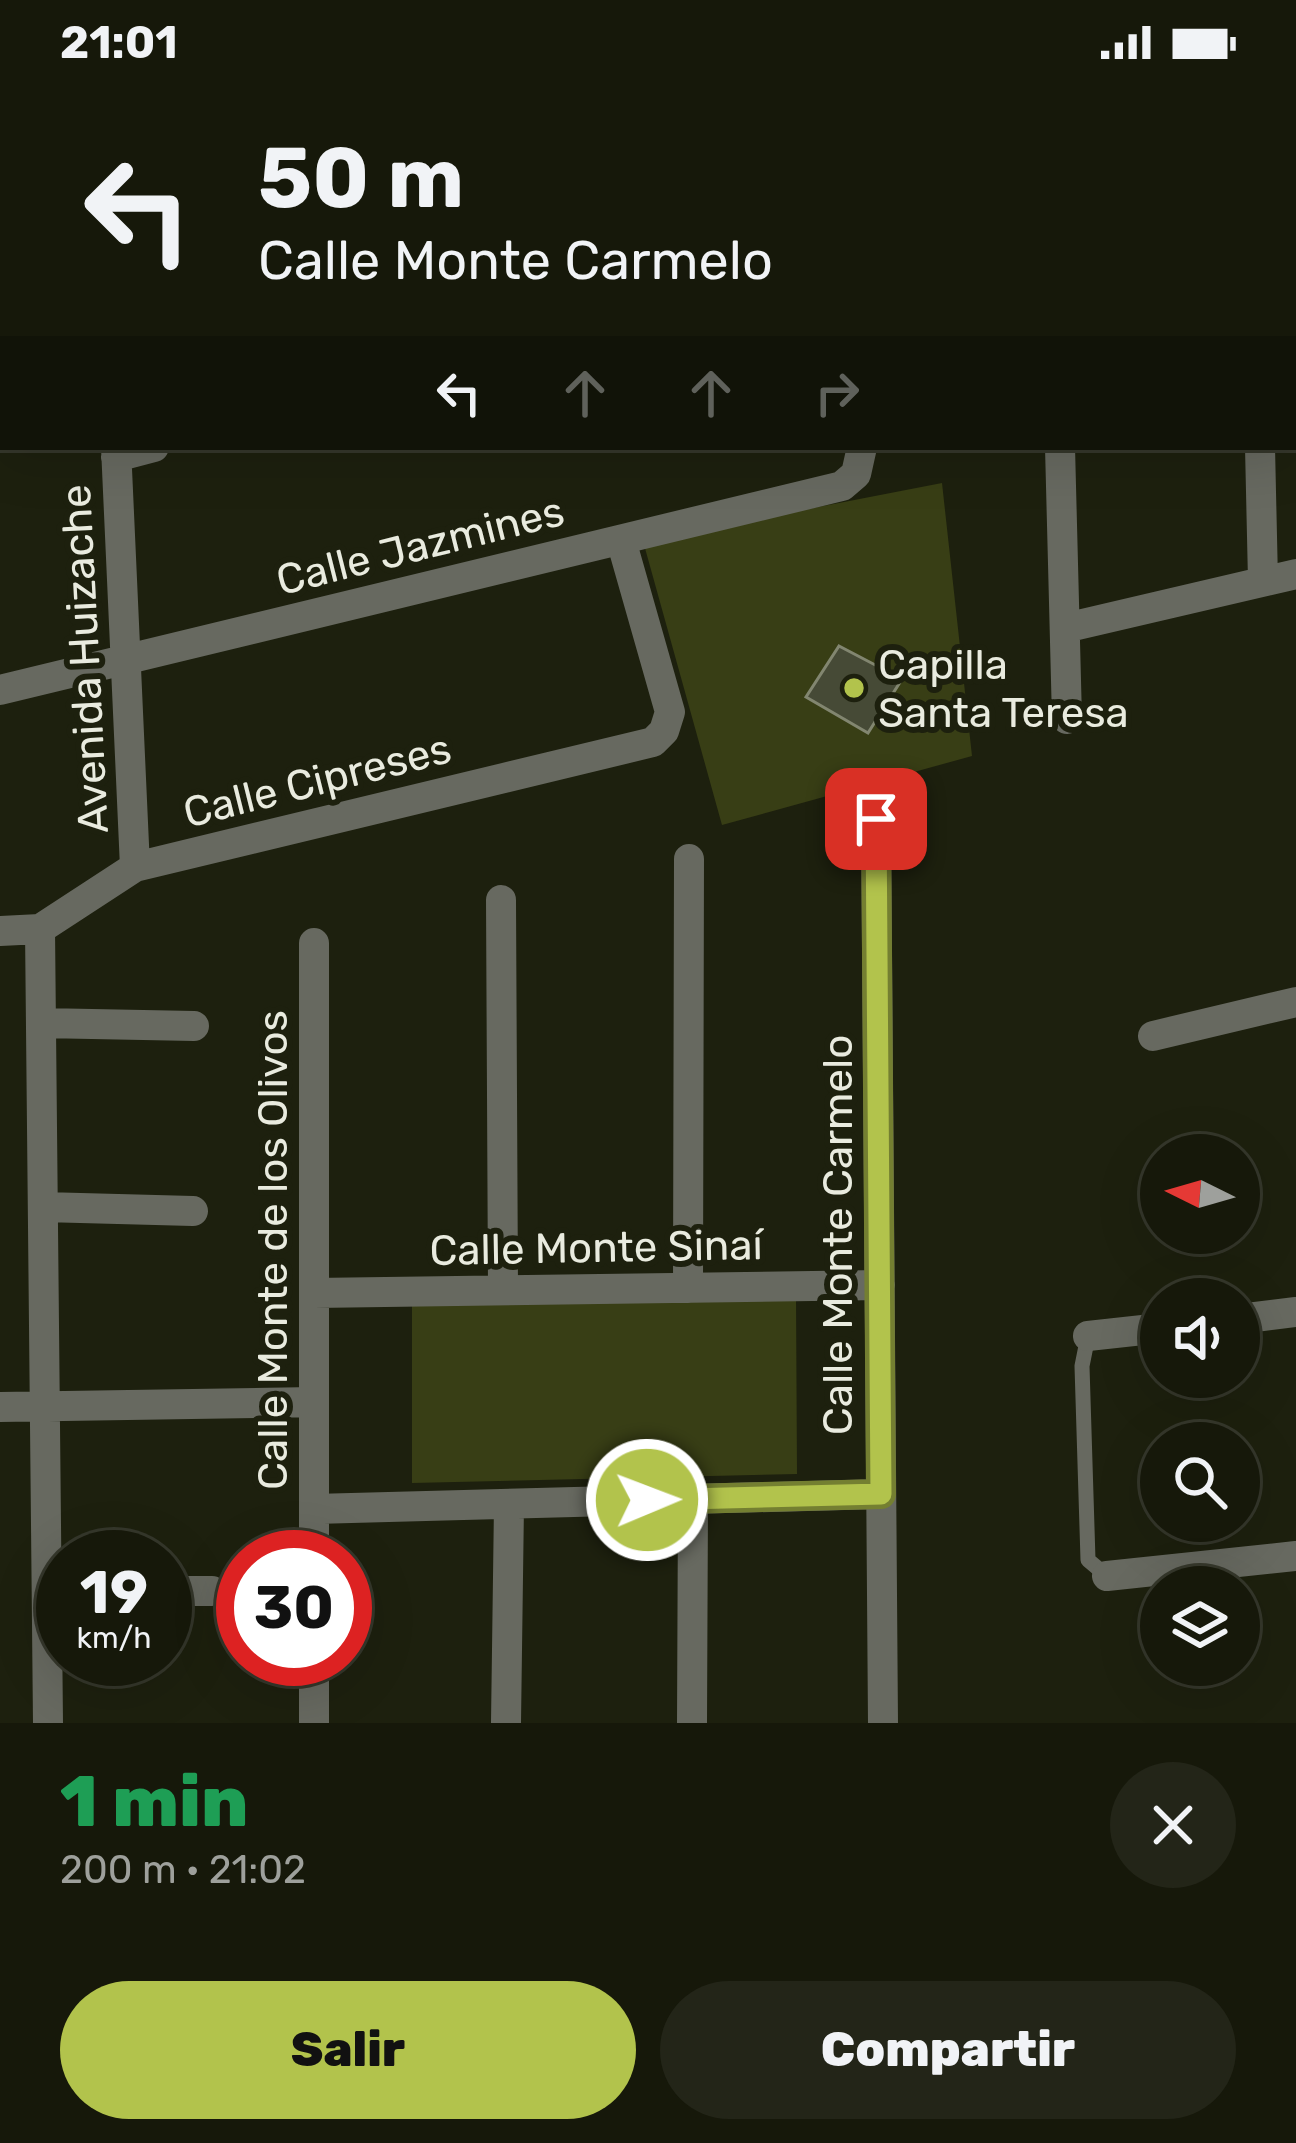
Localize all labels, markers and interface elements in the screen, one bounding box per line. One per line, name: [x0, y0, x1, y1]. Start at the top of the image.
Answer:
text: 21:01: [60, 16, 178, 69]
text: 50 m: [258, 128, 464, 228]
icon: left: [60, 132, 216, 288]
text: Calle Monte Carmelo: [258, 229, 773, 293]
icon: left: [426, 360, 492, 426]
icon: ahead: [552, 360, 618, 426]
icon: ahead: [678, 360, 744, 426]
icon: right: [804, 360, 870, 426]
street label: Avenida Huizache: [51, 483, 119, 835]
street label: Calle Jazmines: [271, 486, 569, 606]
place label: Capilla Santa Teresa: [878, 640, 1129, 738]
marker: Capilla Santa Teresa: [841, 675, 867, 701]
street label: Calle Cipreses: [178, 724, 456, 838]
pin: [825, 768, 927, 870]
icon: arrive: [843, 786, 909, 852]
street label: Calle Monte de los Olivos: [248, 1010, 298, 1490]
street label: Calle Monte Carmelo: [813, 1035, 863, 1435]
north arrow: [1140, 1134, 1260, 1254]
map controls: [1140, 1134, 1260, 1686]
street label: Calle Monte Sinaí: [429, 1220, 765, 1276]
button: sound: [1140, 1278, 1260, 1398]
button: search: [1140, 1422, 1260, 1542]
position arrow: [584, 1437, 710, 1563]
speed limit sign: 30: [216, 1530, 372, 1686]
text: 19: [80, 1557, 148, 1628]
button: layers: [1140, 1566, 1260, 1686]
text: km/h: [77, 1620, 151, 1656]
text: 1 min: [60, 1759, 248, 1844]
button: close: [1110, 1762, 1236, 1888]
text: 200 m · 21:02: [60, 1847, 306, 1893]
button: Salir: [60, 1981, 636, 2119]
button: Compartir: [660, 1981, 1236, 2119]

